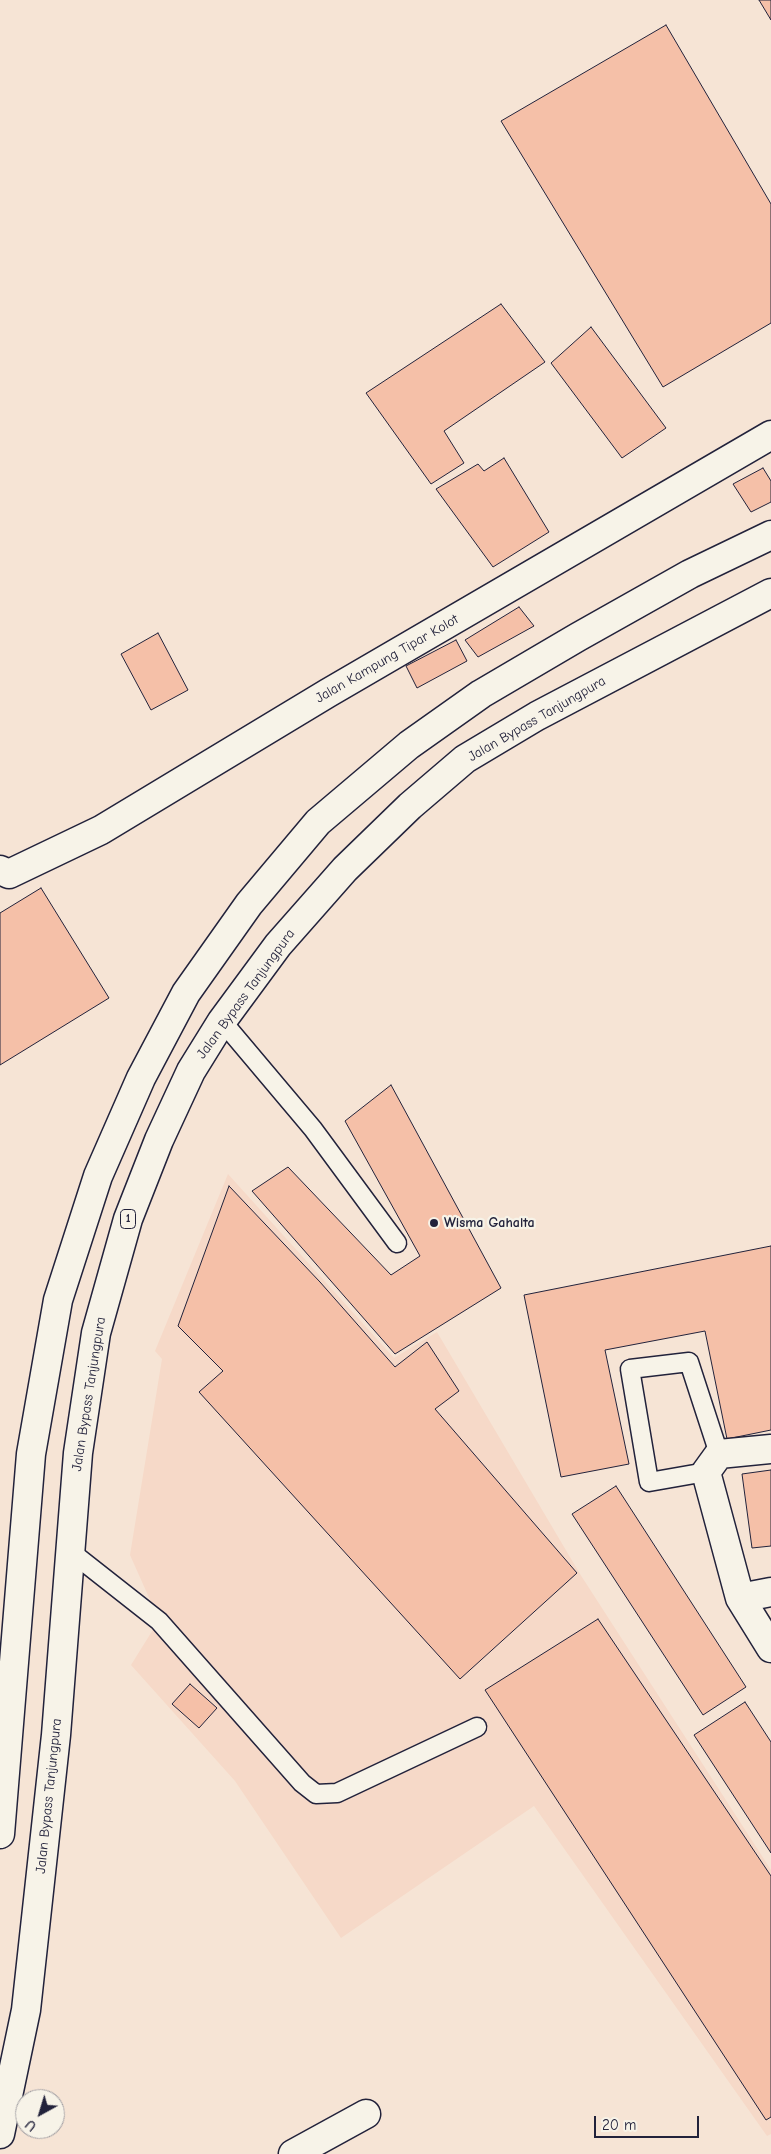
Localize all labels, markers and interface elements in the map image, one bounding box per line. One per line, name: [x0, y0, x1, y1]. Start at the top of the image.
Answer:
street label: Jalan Kampung Tipar Kolot: [312, 611, 462, 707]
street label: Jalan Bypass Tanjungpura: [465, 673, 609, 765]
street label: Jalan Bypass Tanjungpura: [193, 926, 299, 1062]
road number: 1: [120, 1210, 136, 1228]
place label: Wisma Gahalta: [444, 1215, 535, 1231]
marker: Wisma Gahalta: [428, 1217, 440, 1229]
street label: Jalan Bypass Tanjungpura: [69, 1316, 109, 1472]
street label: Jalan Bypass Tanjungpura: [32, 1718, 66, 1874]
north arrow: [15, 2089, 65, 2139]
scale bar: [596, 2106, 701, 2138]
text: U: [22, 2116, 40, 2135]
text: 20 m: [602, 2116, 636, 2134]

